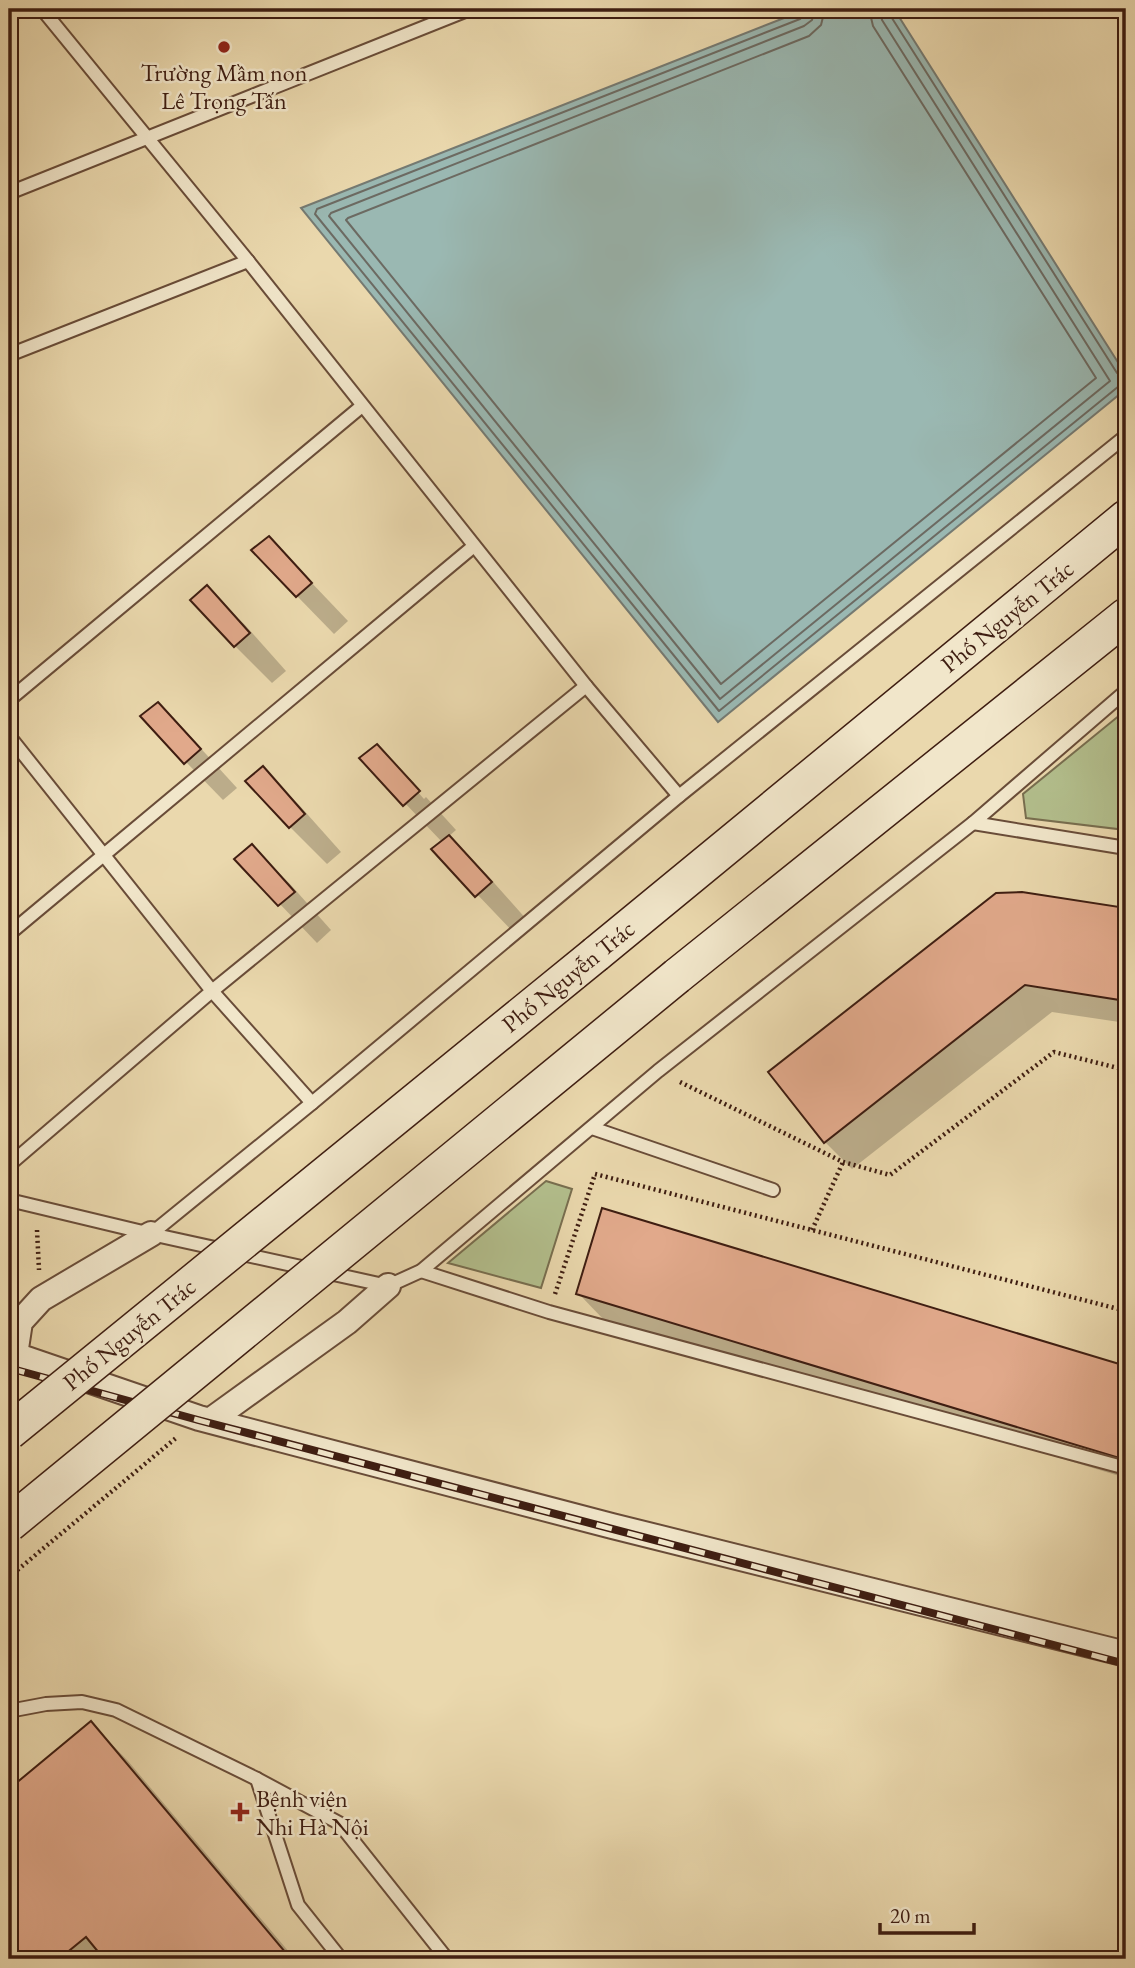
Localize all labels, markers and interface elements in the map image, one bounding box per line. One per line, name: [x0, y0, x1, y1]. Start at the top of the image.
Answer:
marker: Trường Mầm non Lê Trọng Tấn: [216, 39, 232, 55]
place label: Trường Mầm non Lê Trọng Tấn: [141, 57, 308, 116]
street label: Phố Nguyễn Trác: [934, 553, 1080, 679]
street label: Phố Nguyễn Trác: [495, 913, 641, 1039]
street label: Phố Nguyễn Trác: [56, 1271, 202, 1397]
place label: Bệnh viện Nhi Hà Nội: [256, 1783, 369, 1842]
marker: Bệnh viện Nhi Hà Nội: [230, 1802, 250, 1822]
scale bar: [880, 1891, 974, 1935]
text: 20 m: [890, 1902, 931, 1929]

